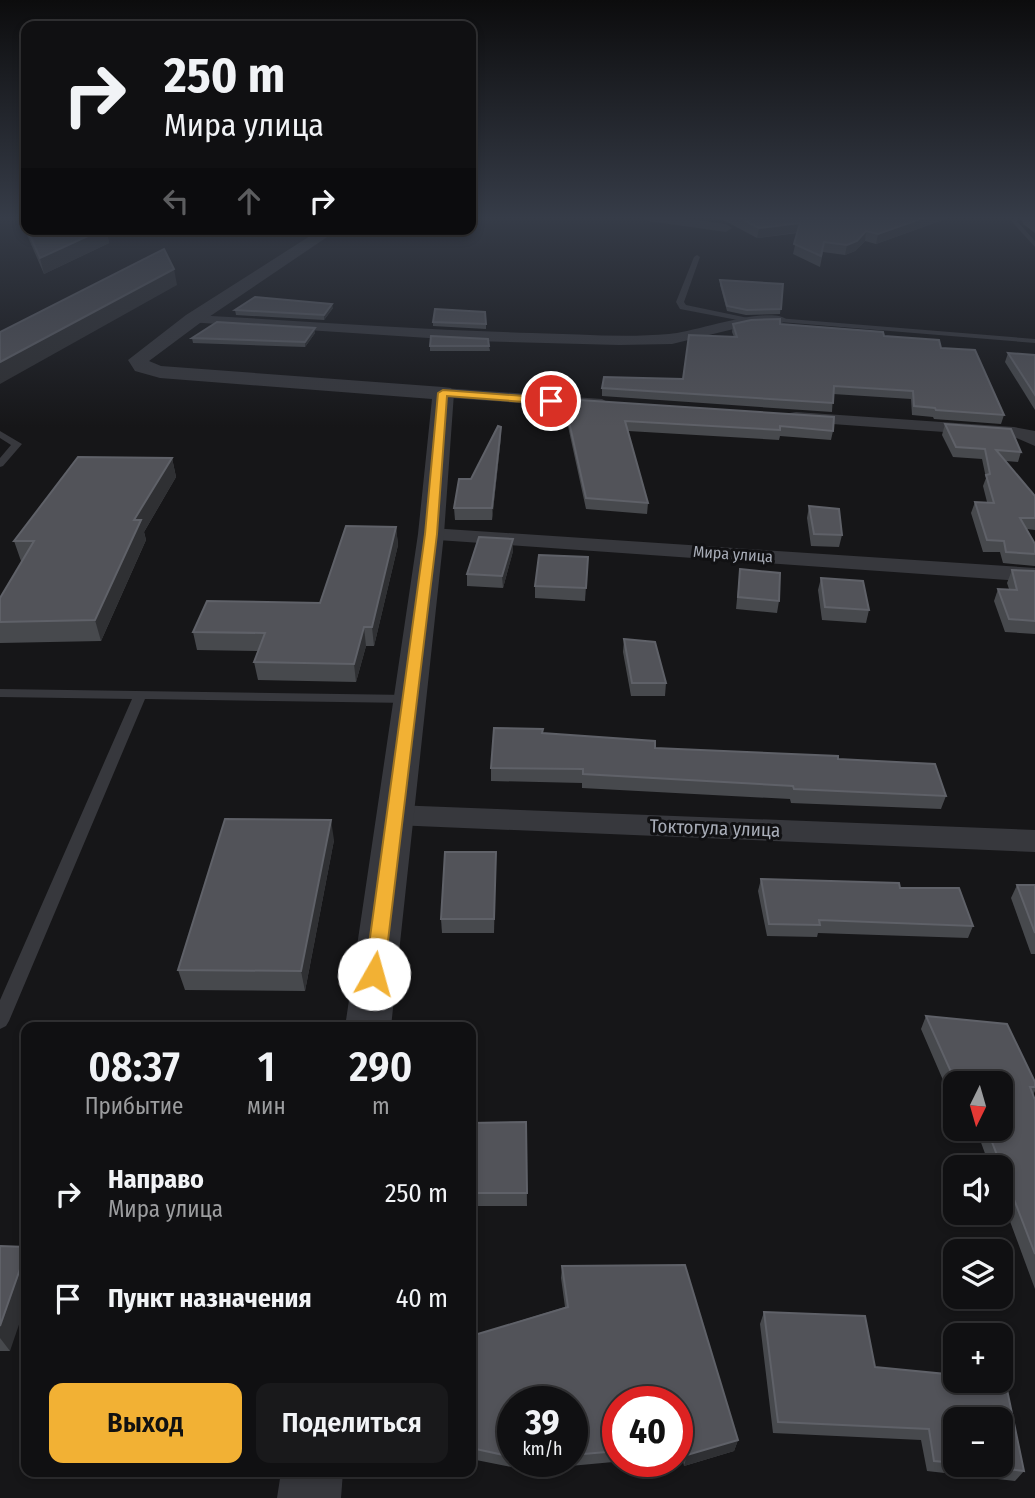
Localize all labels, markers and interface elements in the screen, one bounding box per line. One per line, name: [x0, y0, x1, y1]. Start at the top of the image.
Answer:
text: 250 m: [164, 46, 285, 105]
icon: right: [49, 49, 140, 140]
text: Мира улица: [164, 106, 324, 144]
icon: left: [157, 182, 195, 220]
icon: ahead: [230, 182, 268, 220]
icon: right: [303, 182, 341, 220]
pin: [521, 371, 581, 431]
icon: arrive: [532, 382, 570, 420]
street label: Мира улица: [692, 542, 774, 566]
street label: Токтогула улица: [649, 814, 781, 842]
position arrow: [337, 937, 411, 1011]
text: 08:37: [88, 1042, 180, 1092]
text: 1: [258, 1042, 275, 1092]
text: 290: [349, 1042, 412, 1092]
north arrow: [943, 1071, 1013, 1141]
map controls: [943, 1071, 1013, 1477]
text: Прибытие: [85, 1092, 183, 1120]
text: мин: [247, 1092, 286, 1120]
text: m: [372, 1092, 390, 1120]
button: sound: [943, 1155, 1013, 1225]
text: Направо: [108, 1164, 204, 1195]
icon: right: [49, 1175, 87, 1213]
text: 250 m: [385, 1178, 448, 1209]
text: Мира улица: [108, 1195, 223, 1223]
button: layers: [943, 1239, 1013, 1309]
icon: arrive: [49, 1280, 87, 1318]
text: Пункт назначения: [108, 1283, 312, 1314]
text: 40 m: [396, 1283, 448, 1314]
button: +: [943, 1323, 1013, 1393]
button: Выход: [49, 1383, 242, 1463]
button: Поделиться: [256, 1383, 448, 1463]
speed limit sign: 40: [602, 1386, 693, 1477]
text: 39: [525, 1401, 560, 1443]
button: −: [943, 1407, 1013, 1477]
text: km/h: [522, 1438, 563, 1460]

